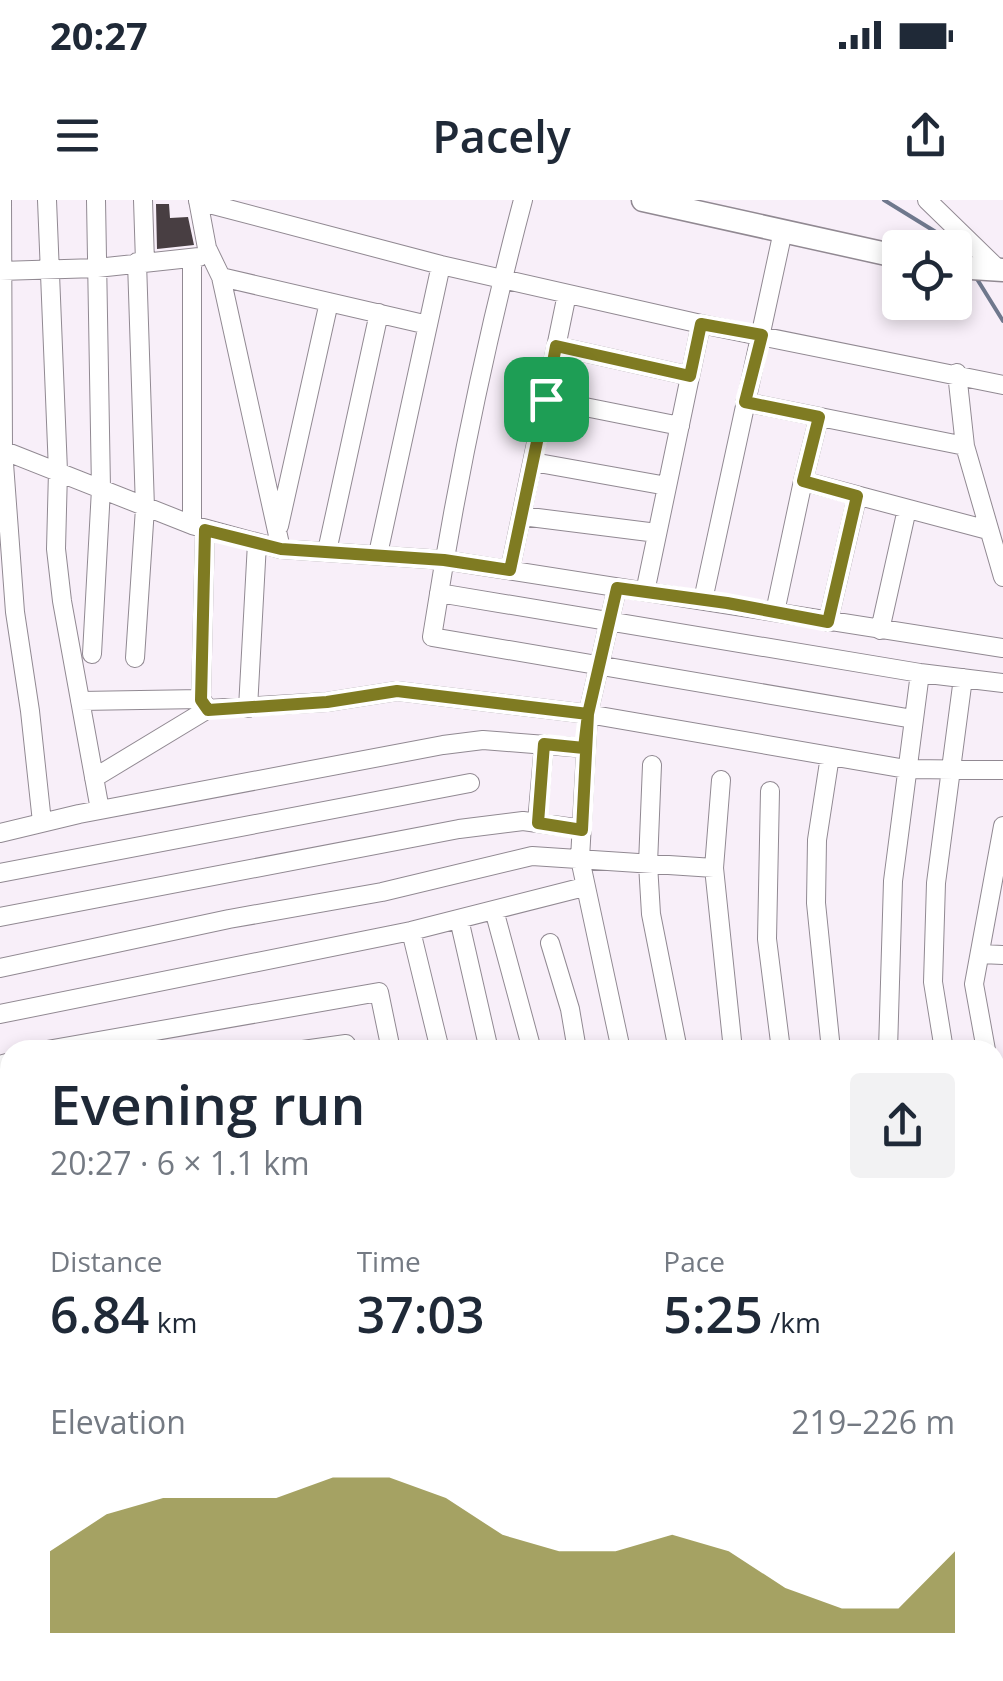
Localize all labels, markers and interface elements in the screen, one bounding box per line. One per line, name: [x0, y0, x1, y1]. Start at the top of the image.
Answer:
text: 20:27: [50, 9, 148, 61]
text: Pacely: [432, 105, 571, 166]
icon: menu: [50, 108, 105, 163]
icon: share: [898, 108, 953, 163]
map controls: [882, 230, 972, 320]
button: locate: [882, 230, 972, 320]
pin: [504, 357, 589, 442]
icon: arrive: [519, 372, 574, 427]
text: Evening run: [50, 1066, 365, 1141]
button: share: [850, 1073, 955, 1178]
text: 20:27 · 6 × 1.1 km: [50, 1141, 310, 1184]
text: Distance: [50, 1242, 163, 1280]
text: Time: [357, 1242, 421, 1280]
text: Pace: [663, 1242, 725, 1280]
text: 6.84: [50, 1280, 149, 1348]
text: 37:03: [357, 1280, 485, 1348]
text: 5:25: [663, 1280, 763, 1348]
text: km: [149, 1303, 197, 1341]
text: /km: [763, 1303, 821, 1341]
text: Elevation: [50, 1400, 186, 1443]
text: 219–226 m: [791, 1400, 955, 1443]

